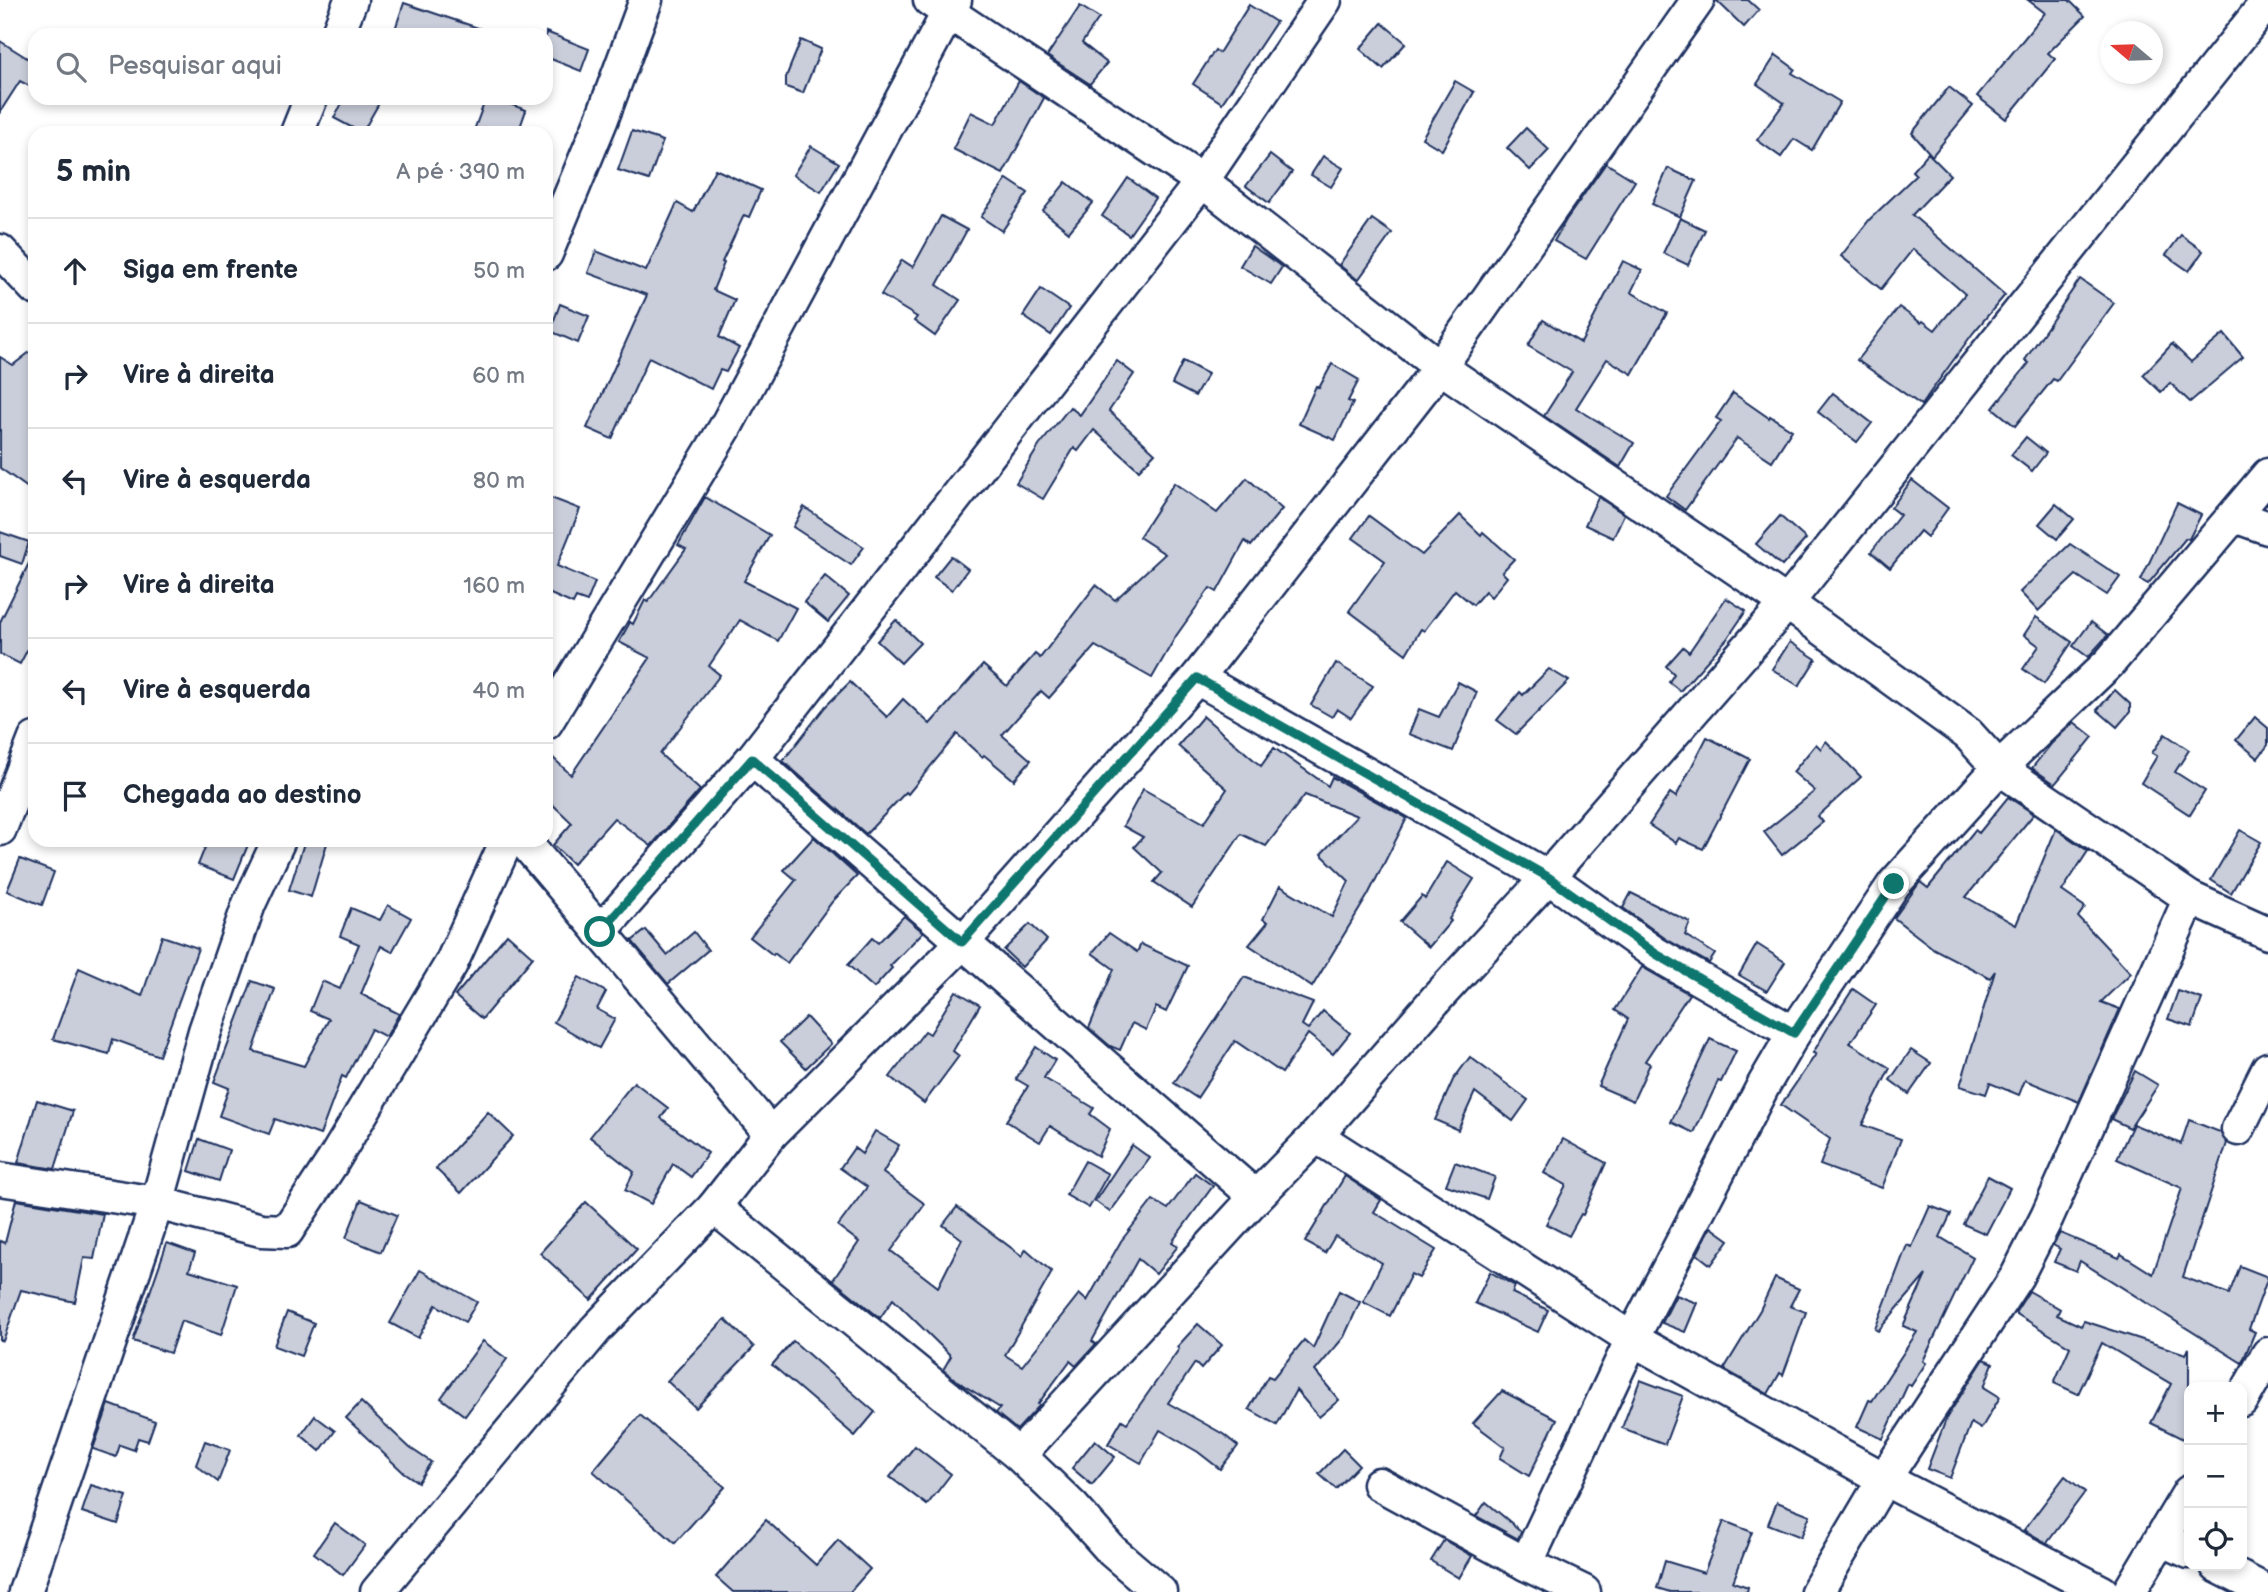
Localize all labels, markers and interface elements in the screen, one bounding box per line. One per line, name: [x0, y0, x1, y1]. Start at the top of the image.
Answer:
north arrow: [2100, 21, 2163, 84]
search box: [28, 28, 553, 105]
icon: search: [52, 48, 90, 86]
text: Pesquisar aqui: [108, 51, 282, 82]
text: 5 min: [56, 154, 131, 190]
text: A pé · 390 m: [396, 158, 525, 186]
icon: ahead: [56, 252, 94, 290]
text: Siga em frente: [123, 255, 298, 286]
text: 50 m: [473, 257, 525, 285]
icon: right: [56, 357, 94, 395]
text: Vire à direita: [123, 360, 275, 391]
text: 60 m: [472, 362, 525, 390]
icon: left: [56, 462, 94, 500]
text: Vire à esquerda: [123, 465, 311, 496]
text: 80 m: [473, 467, 525, 495]
icon: right: [56, 567, 94, 605]
text: Vire à direita: [123, 570, 275, 601]
text: 160 m: [463, 572, 525, 600]
icon: left: [56, 672, 94, 710]
text: Vire à esquerda: [123, 675, 311, 706]
text: 40 m: [472, 677, 525, 705]
icon: arrive: [56, 777, 94, 815]
text: Chegada ao destino: [123, 780, 361, 811]
route end: [1878, 868, 1909, 899]
route start: [584, 916, 615, 947]
map controls: [2184, 1382, 2247, 1571]
button: +: [2184, 1382, 2247, 1445]
button: −: [2184, 1445, 2247, 1508]
button: locate: [2184, 1508, 2247, 1571]

